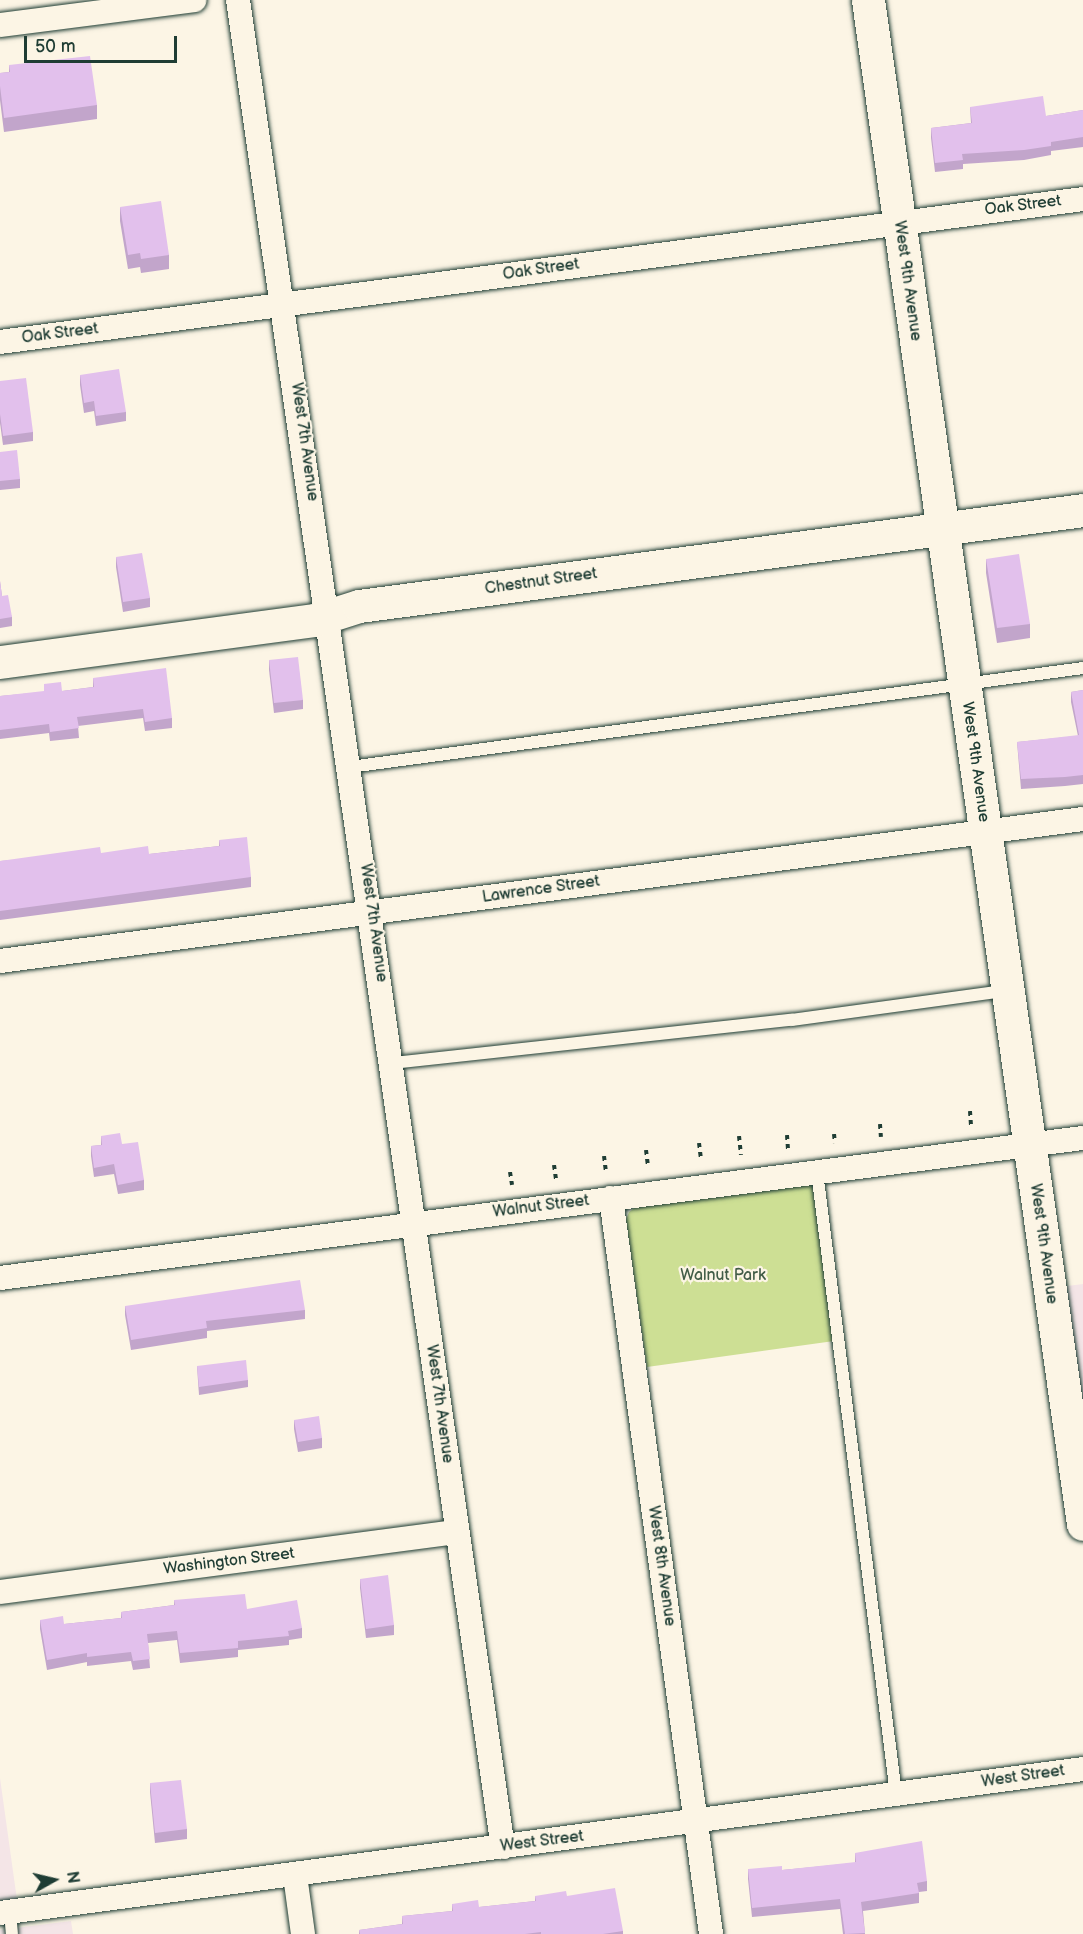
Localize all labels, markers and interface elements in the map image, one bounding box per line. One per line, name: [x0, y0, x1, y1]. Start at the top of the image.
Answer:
scale bar: [27, 24, 180, 62]
text: 50 m: [35, 36, 76, 57]
street label: Oak Street: [984, 192, 1062, 220]
street label: West 9th Avenue: [889, 220, 925, 342]
street label: Oak Street: [501, 255, 581, 285]
street label: Oak Street: [21, 320, 99, 348]
street label: West 7th Avenue: [286, 381, 322, 503]
street label: Chestnut Street: [483, 565, 599, 599]
street label: West 9th Avenue: [957, 701, 993, 823]
street label: West 7th Avenue: [355, 862, 391, 984]
street label: Lawrence Street: [481, 872, 601, 908]
street label: West 9th Avenue: [1025, 1183, 1061, 1305]
street label: Walnut Street: [492, 1192, 590, 1222]
park label: Walnut Park: [680, 1266, 766, 1286]
street label: West 7th Avenue: [421, 1343, 457, 1465]
street label: West 8th Avenue: [643, 1505, 679, 1627]
street label: Washington Street: [162, 1544, 296, 1580]
street label: West Street: [980, 1762, 1066, 1792]
street label: West Street: [499, 1827, 585, 1857]
north arrow: [24, 1850, 84, 1910]
text: N: [62, 1870, 83, 1885]

